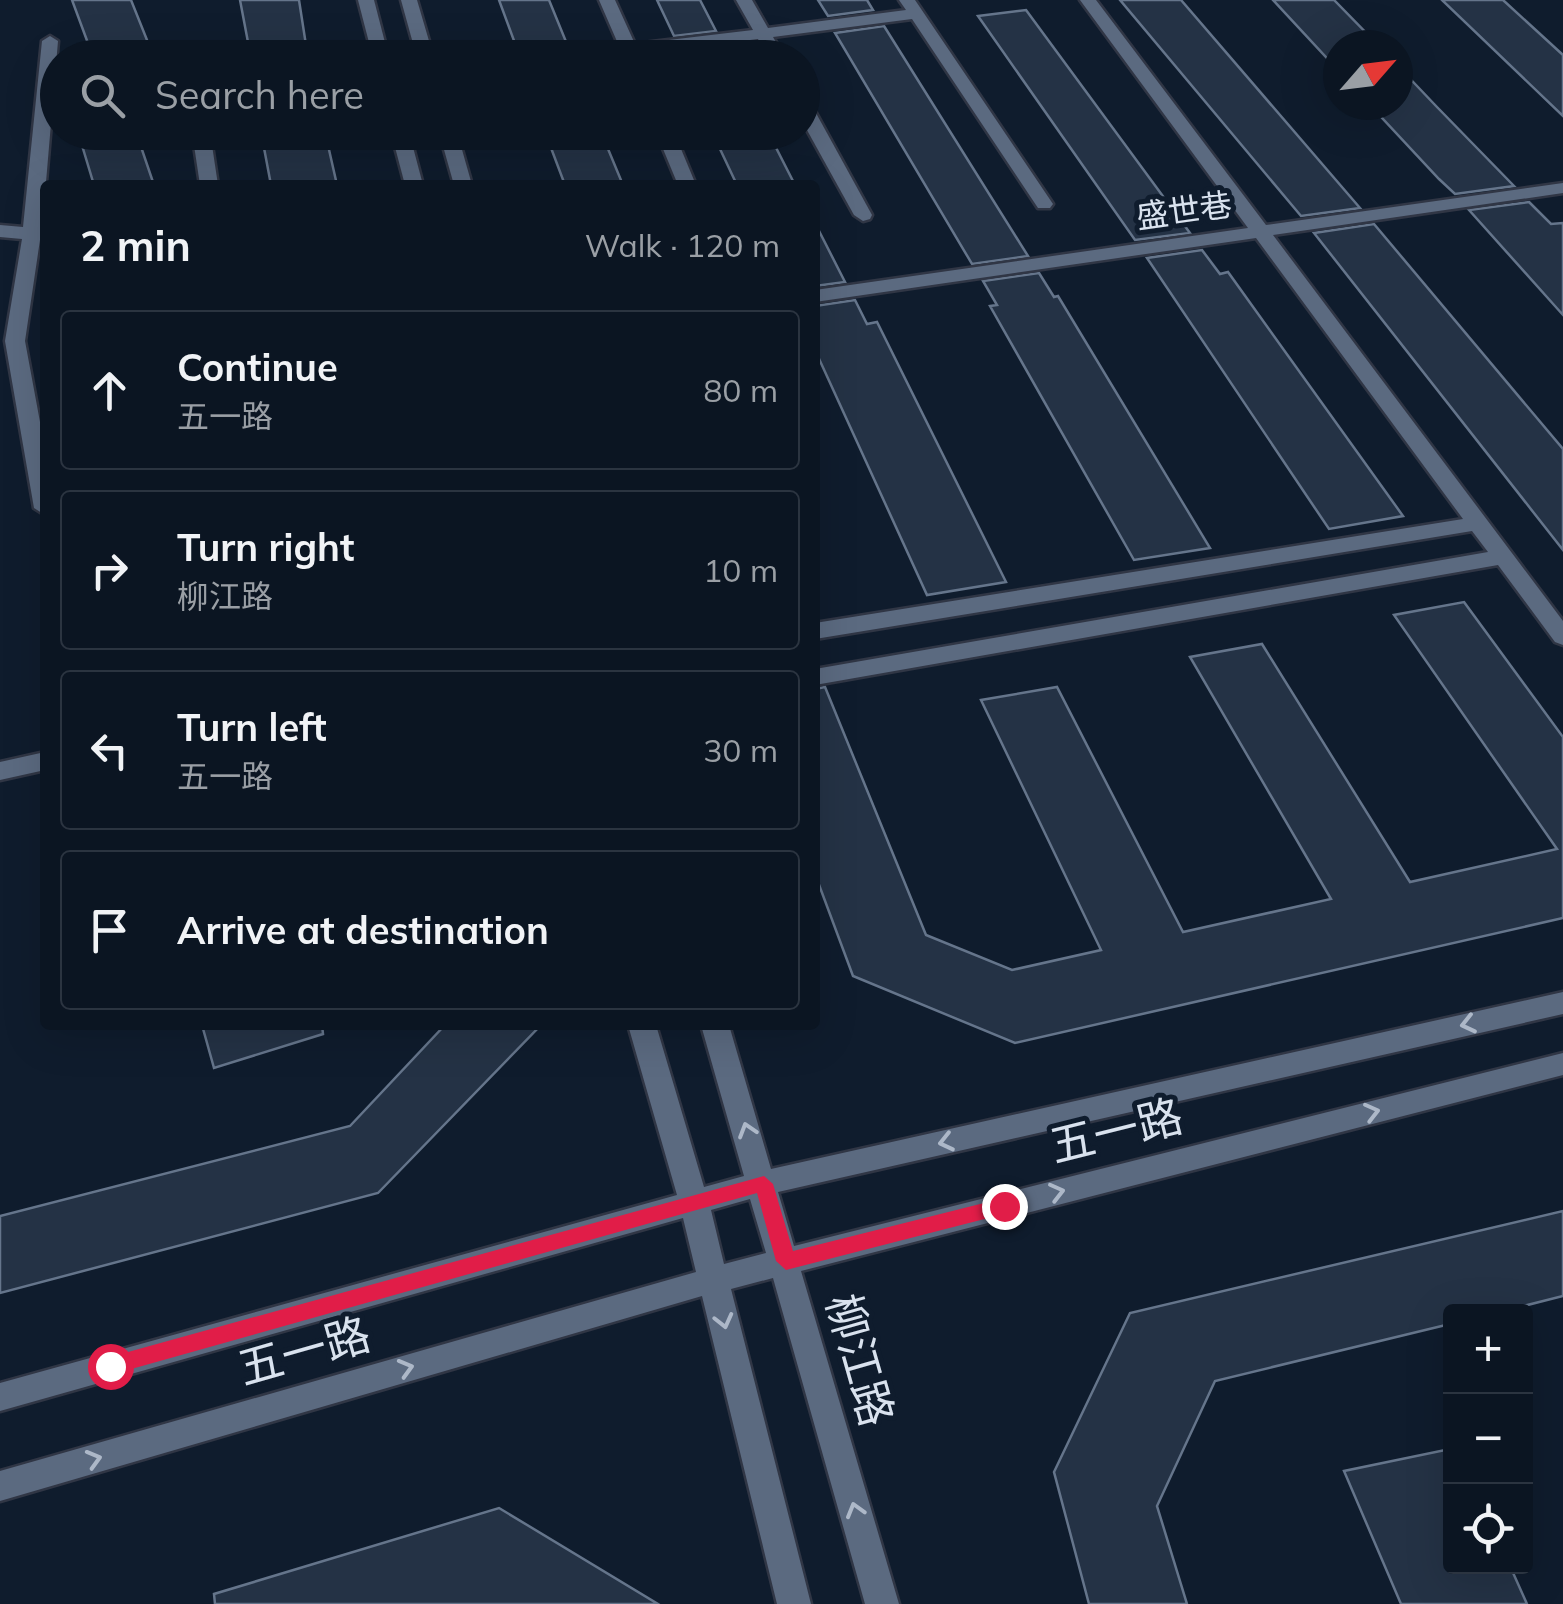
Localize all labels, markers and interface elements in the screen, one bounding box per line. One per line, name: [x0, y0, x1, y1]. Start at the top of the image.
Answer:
north arrow: [1323, 30, 1413, 120]
search box: [40, 40, 820, 150]
icon: search: [75, 68, 130, 123]
text: Search here: [155, 71, 364, 119]
street label: 盛世巷: [1134, 184, 1234, 236]
text: 2 min: [80, 219, 191, 272]
text: Walk · 120 m: [585, 225, 780, 265]
text: Continue: [177, 343, 338, 391]
icon: ahead: [82, 363, 137, 418]
text: 80 m: [703, 370, 778, 410]
text: 五一路: [177, 396, 273, 436]
text: Turn right: [177, 523, 354, 571]
icon: right: [82, 543, 137, 598]
text: 10 m: [703, 550, 778, 590]
text: 柳江路: [177, 576, 273, 616]
text: Turn left: [177, 703, 327, 751]
icon: left: [82, 723, 137, 778]
text: 30 m: [703, 730, 778, 770]
text: 五一路: [177, 756, 273, 796]
icon: arrive: [82, 903, 137, 958]
text: Arrive at destination: [177, 906, 549, 954]
one-way arrow: [1460, 1012, 1477, 1033]
street label: 五一路: [1043, 1087, 1188, 1174]
one-way arrow: [1363, 1103, 1380, 1124]
one-way arrow: [738, 1122, 759, 1139]
one-way arrow: [938, 1130, 955, 1151]
one-way arrow: [1048, 1183, 1065, 1204]
route end: [982, 1184, 1028, 1230]
street label: 柳江路: [815, 1287, 906, 1432]
map controls: [1443, 1304, 1533, 1574]
button: +: [1443, 1304, 1533, 1394]
street label: 五一路: [231, 1305, 376, 1396]
one-way arrow: [712, 1312, 733, 1329]
route start: [88, 1344, 134, 1390]
one-way arrow: [397, 1359, 414, 1380]
button: −: [1443, 1394, 1533, 1484]
one-way arrow: [84, 1449, 102, 1470]
button: locate: [1443, 1484, 1533, 1574]
one-way arrow: [846, 1502, 867, 1519]

